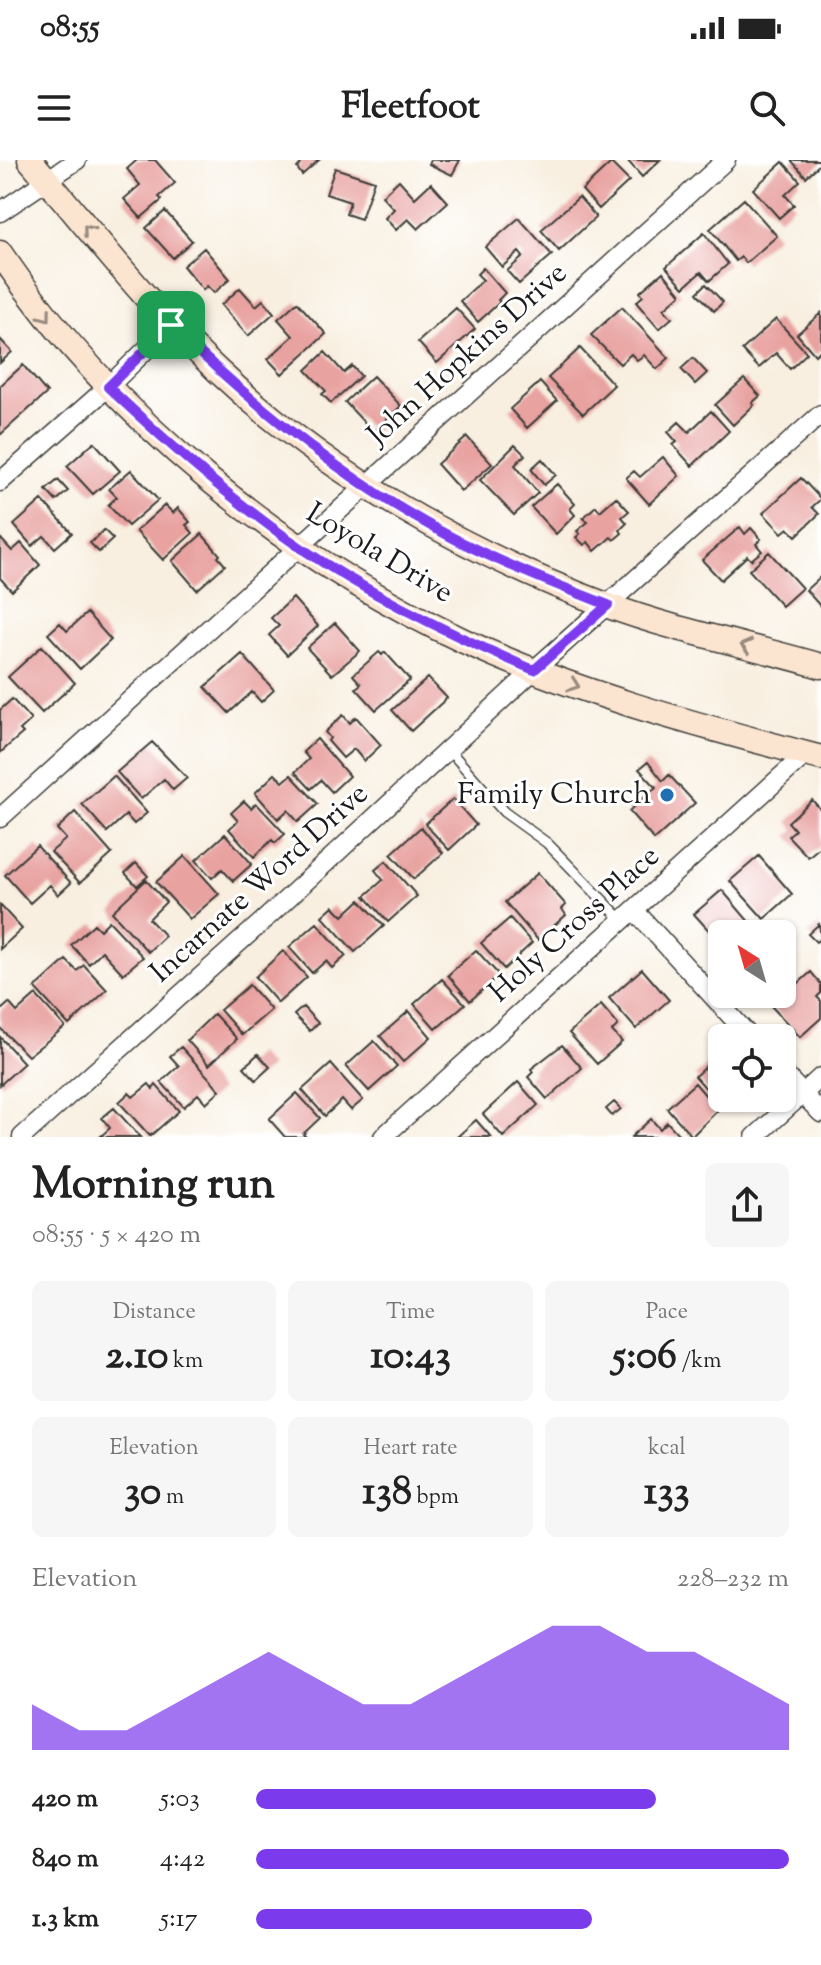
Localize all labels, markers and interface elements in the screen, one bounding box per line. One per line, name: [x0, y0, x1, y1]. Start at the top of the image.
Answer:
text: 08:55: [40, 7, 99, 50]
text: Fleetfoot: [341, 82, 480, 134]
icon: menu: [32, 86, 76, 130]
icon: search: [745, 86, 789, 130]
one-way arrow: [83, 225, 98, 240]
street label: John Hopkins Drive: [357, 253, 578, 458]
pin: [137, 291, 205, 359]
icon: arrive: [149, 303, 193, 347]
one-way arrow: [37, 307, 51, 321]
street label: Loyola Drive: [297, 493, 461, 615]
one-way arrow: [739, 638, 753, 655]
one-way arrow: [566, 675, 580, 692]
street label: Incarnate Word Drive: [141, 774, 379, 994]
place label: Family Church: [457, 774, 651, 817]
marker: Family Church: [658, 786, 676, 804]
street label: Holy Cross Place: [480, 836, 670, 1014]
north arrow: [708, 920, 796, 1008]
map controls: [708, 920, 796, 1112]
button: locate: [708, 1024, 796, 1112]
text: Morning run: [32, 1155, 275, 1218]
button: share: [705, 1163, 789, 1247]
text: 08:55 · 5 × 420 m: [32, 1217, 201, 1254]
text: Distance: [113, 1297, 196, 1329]
text: Time: [386, 1297, 435, 1329]
text: Pace: [646, 1297, 688, 1329]
text: 2.10: [105, 1329, 168, 1386]
text: 10:43: [370, 1329, 451, 1386]
text: 5:06: [612, 1329, 677, 1386]
text: km: [168, 1346, 203, 1378]
text: /km: [677, 1346, 721, 1378]
text: Elevation: [110, 1433, 199, 1465]
text: Heart rate: [364, 1433, 457, 1465]
text: kcal: [648, 1433, 686, 1465]
text: 30: [124, 1465, 161, 1522]
text: 138: [362, 1465, 412, 1522]
text: 133: [644, 1465, 690, 1522]
text: m: [161, 1482, 184, 1514]
text: bpm: [412, 1482, 459, 1514]
text: Elevation: [32, 1561, 137, 1598]
text: 228–232 m: [677, 1561, 789, 1598]
text: 420 m: [32, 1781, 98, 1818]
text: 5:03: [160, 1781, 200, 1818]
text: 840 m: [32, 1841, 98, 1878]
text: 4:42: [160, 1841, 205, 1878]
text: 1.3 km: [32, 1901, 99, 1938]
text: 5:17: [160, 1901, 198, 1938]

